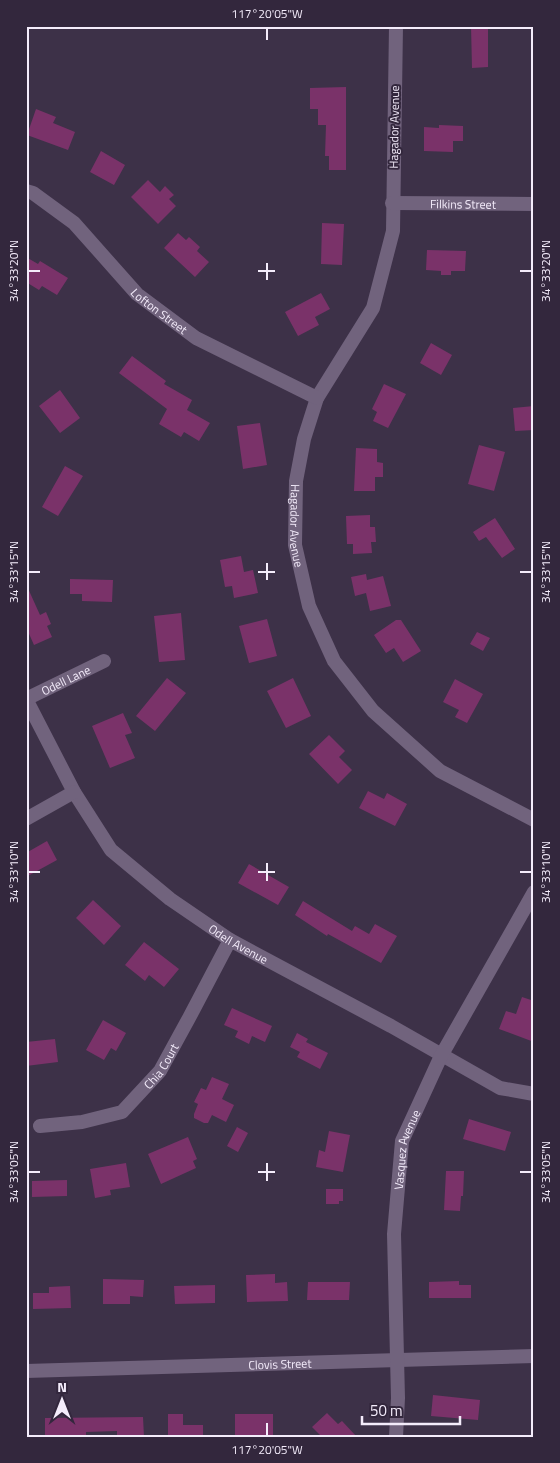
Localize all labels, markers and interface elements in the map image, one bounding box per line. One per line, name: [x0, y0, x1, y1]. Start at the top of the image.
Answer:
text: 117°20'05"W: [231, 4, 303, 23]
street label: Hagador Avenue: [384, 85, 404, 169]
street label: Filkins Street: [430, 194, 497, 213]
text: 34°33'20"N: [4, 240, 23, 302]
text: 34°33'20"N: [536, 240, 555, 302]
street label: Lofton Street: [126, 284, 192, 339]
street label: Hagador Avenue: [285, 484, 309, 569]
text: 34°33'15"N: [4, 541, 23, 603]
text: 34°33'15"N: [536, 541, 555, 603]
street label: Odell Lane: [38, 660, 93, 700]
text: 34°33'10"N: [4, 841, 23, 903]
text: 34°33'10"N: [536, 841, 555, 903]
street label: Odell Avenue: [205, 919, 272, 968]
street label: Chia Court: [139, 1039, 183, 1093]
street label: Vasquez Avenue: [388, 1106, 425, 1190]
text: 34°33'05"N: [4, 1141, 23, 1203]
text: 34°33'05"N: [536, 1141, 555, 1203]
street label: Clovis Street: [248, 1353, 313, 1374]
north arrow: [38, 1376, 88, 1426]
text: N: [57, 1376, 67, 1397]
scale bar: [362, 1393, 460, 1425]
text: 50 m: [370, 1399, 403, 1422]
text: 117°20'05"W: [231, 1440, 303, 1459]

